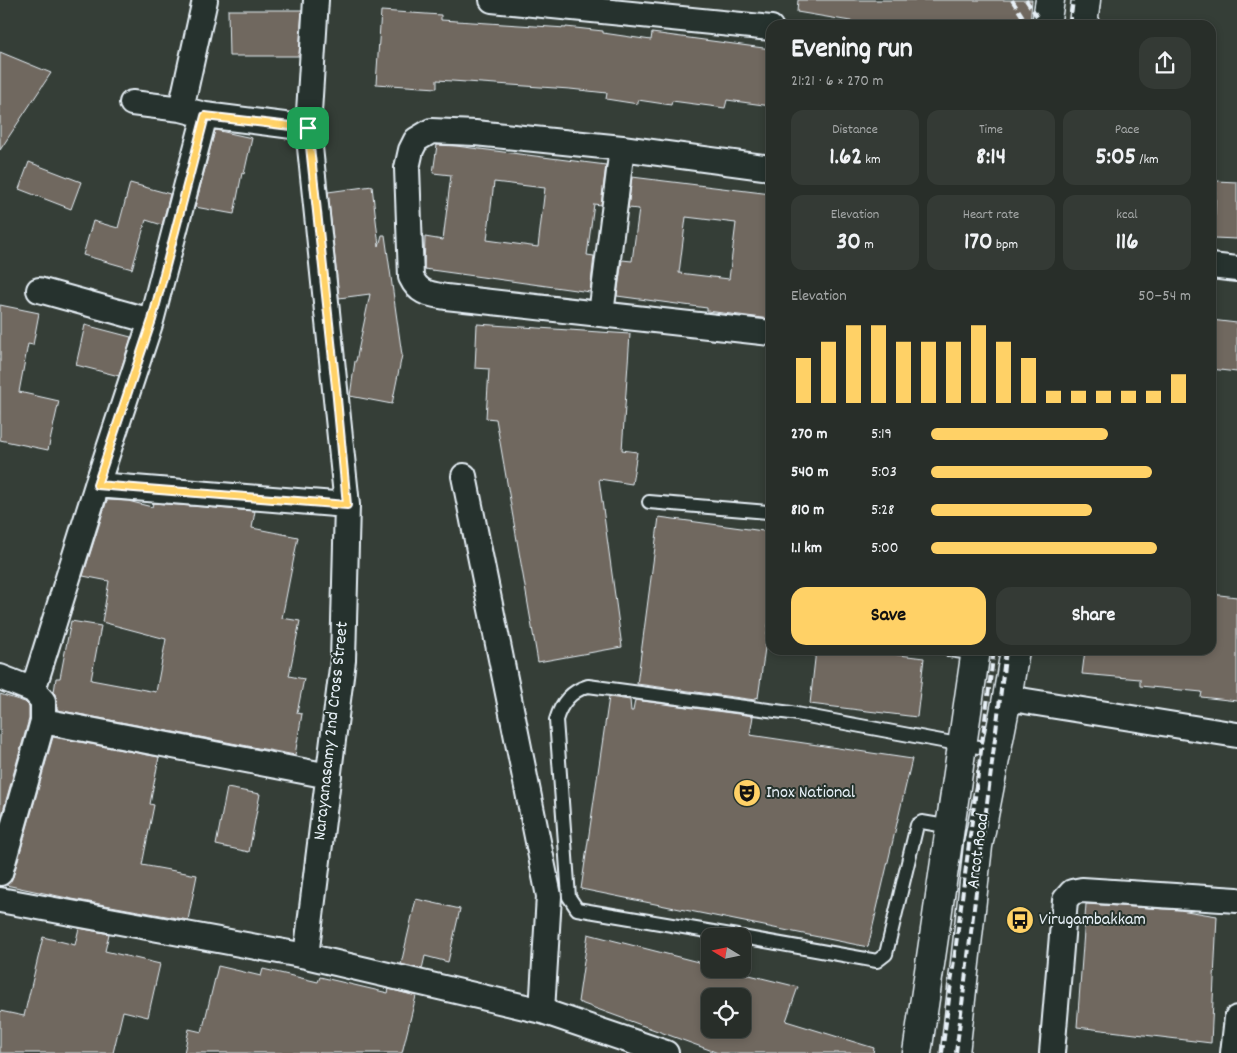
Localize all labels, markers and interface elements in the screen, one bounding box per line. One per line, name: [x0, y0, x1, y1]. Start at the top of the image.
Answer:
text: Evening run: [791, 31, 913, 71]
button: share: [1139, 37, 1191, 89]
text: 21:21 · 6 × 270 m: [791, 70, 884, 93]
pin: [287, 107, 329, 149]
icon: arrive: [294, 114, 322, 142]
text: Distance: [832, 120, 878, 140]
text: Time: [979, 120, 1003, 140]
text: Pace: [1115, 120, 1139, 140]
text: 1.62: [829, 140, 862, 176]
text: 8:14: [976, 140, 1006, 176]
text: 5:05: [1095, 140, 1136, 176]
text: km: [862, 150, 881, 170]
text: /km: [1136, 150, 1159, 170]
text: Elevation: [831, 205, 879, 225]
text: Heart rate: [963, 205, 1019, 225]
text: kcal: [1116, 205, 1138, 225]
text: 30: [836, 225, 861, 261]
text: 170: [964, 225, 993, 261]
text: 116: [1115, 225, 1139, 261]
text: m: [861, 235, 874, 255]
text: bpm: [993, 235, 1018, 255]
text: Elevation: [791, 285, 847, 308]
text: 50–54 m: [1138, 285, 1191, 308]
text: 270 m: [791, 423, 828, 446]
text: 5:19: [871, 423, 892, 446]
text: 540 m: [791, 461, 828, 484]
text: 5:03: [871, 461, 897, 484]
text: 810 m: [791, 499, 824, 522]
text: 5:28: [871, 499, 894, 522]
text: 1.1 km: [791, 537, 822, 560]
text: 5:00: [871, 537, 899, 560]
button: Save: [791, 587, 986, 645]
button: Share: [996, 587, 1191, 645]
street label: Narayanasamy 2nd Cross Street: [308, 620, 356, 842]
theatre icon: Inox National: [732, 778, 762, 808]
place label: Inox National: [766, 781, 856, 806]
street label: Arcot Road: [961, 812, 997, 890]
bus stop icon: Virugambakkam: [1005, 905, 1035, 935]
place label: Virugambakkam: [1039, 908, 1146, 933]
north arrow: [701, 928, 751, 978]
map controls: [701, 928, 751, 1038]
button: locate: [701, 988, 751, 1038]

